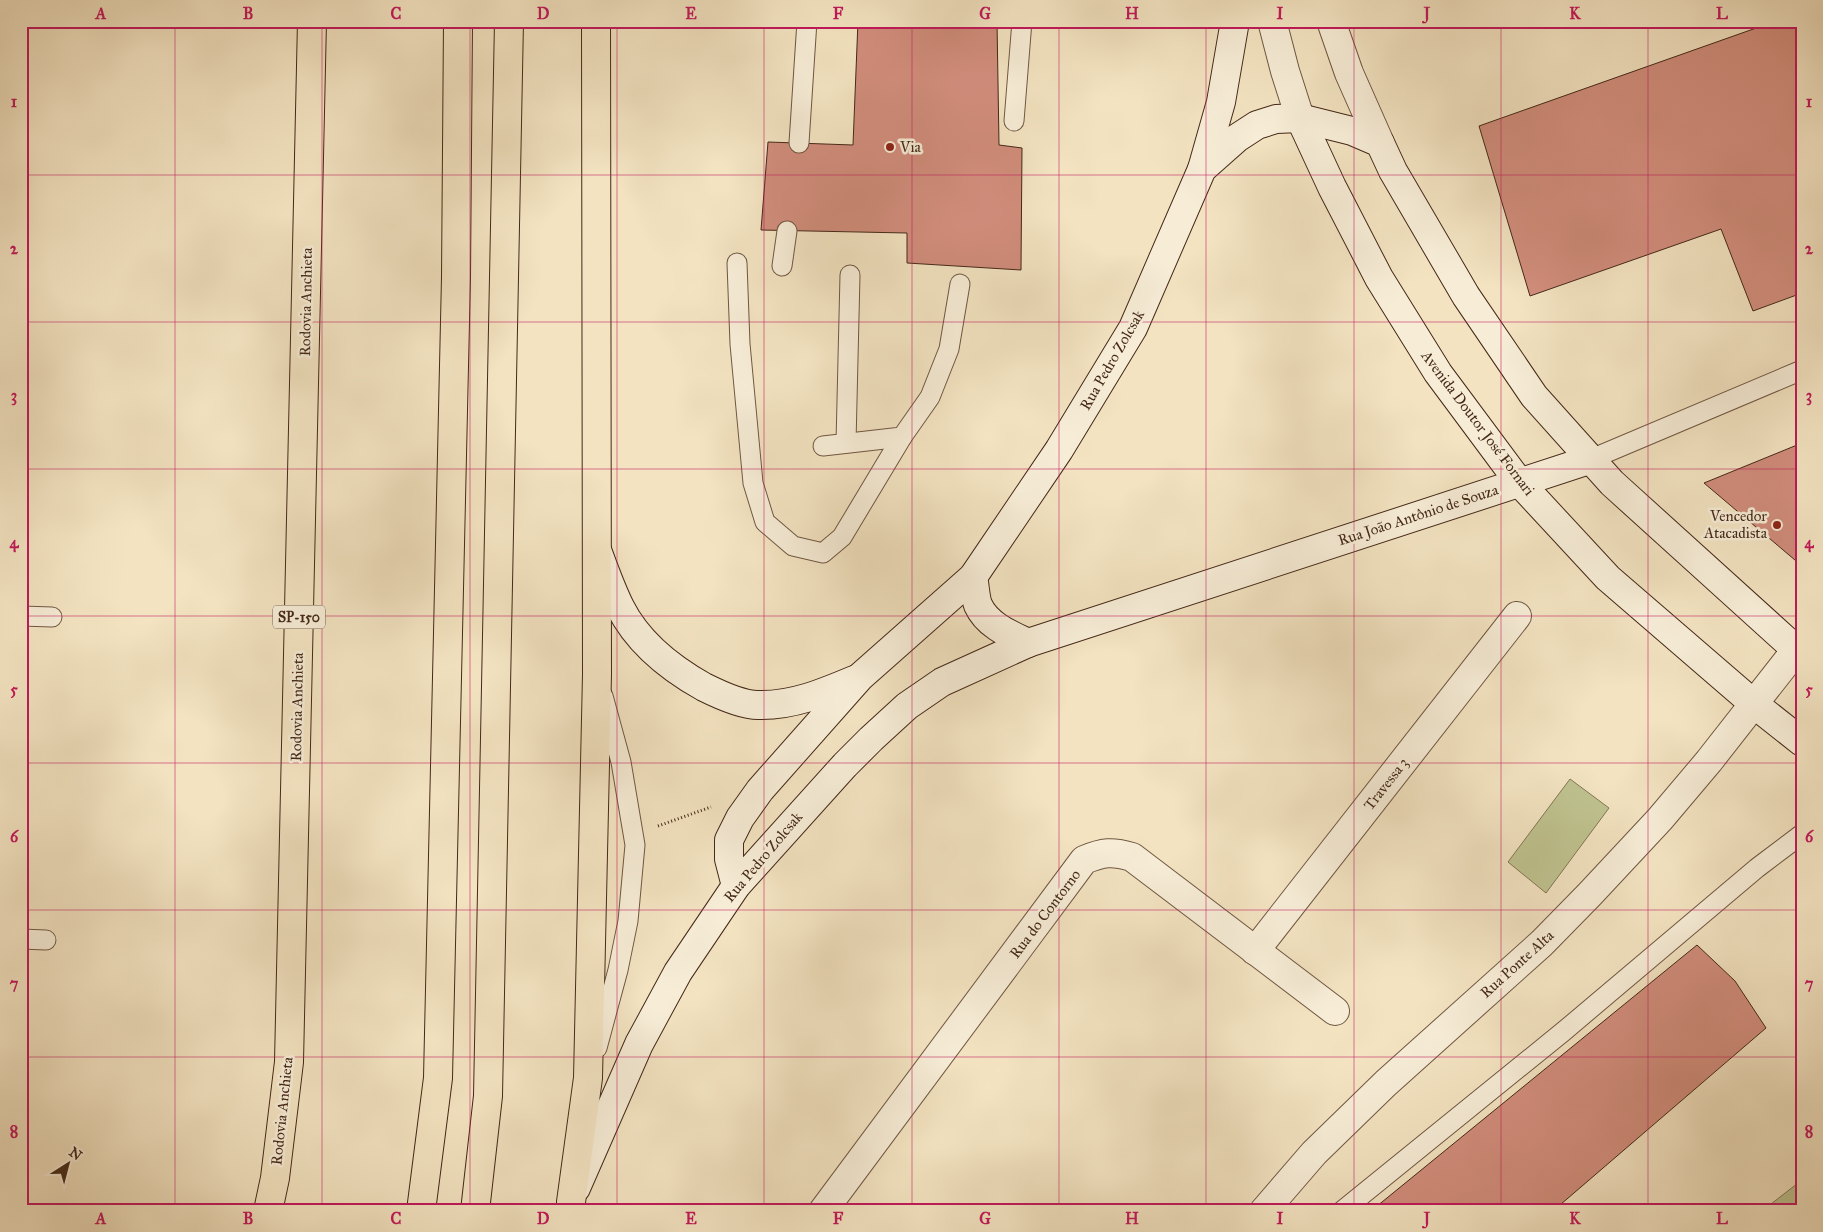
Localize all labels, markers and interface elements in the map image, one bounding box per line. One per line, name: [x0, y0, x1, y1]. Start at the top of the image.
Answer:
text: A: [95, 4, 107, 23]
text: B: [243, 4, 253, 23]
text: C: [391, 4, 402, 23]
text: D: [537, 4, 550, 23]
text: E: [685, 4, 697, 23]
text: F: [833, 4, 844, 23]
text: G: [979, 4, 991, 23]
text: H: [1125, 4, 1139, 23]
text: I: [1277, 4, 1284, 23]
text: J: [1422, 4, 1431, 24]
text: K: [1569, 4, 1581, 23]
text: L: [1716, 4, 1728, 23]
text: 1: [11, 92, 18, 111]
text: 1: [1806, 92, 1813, 111]
place label: Via: [899, 138, 922, 156]
marker: Via: [884, 141, 896, 153]
text: 2: [10, 239, 19, 258]
text: 2: [1805, 239, 1814, 258]
street label: Rodovia Anchieta: [296, 247, 316, 357]
street label: Rua Pedro Zolcsak: [1076, 307, 1148, 413]
street label: Avenida Doutor José Fornari: [1416, 346, 1538, 500]
text: 3: [11, 386, 17, 406]
text: 3: [1806, 386, 1812, 406]
street label: Rua João Antônio de Souza: [1336, 480, 1501, 550]
place label: Vencedor Atacadista: [1703, 507, 1768, 542]
marker: Vencedor Atacadista: [1771, 519, 1783, 531]
text: 4: [10, 533, 20, 553]
text: 4: [1805, 533, 1815, 553]
road number: SP-150: [273, 606, 325, 628]
street label: Rodovia Anchieta: [287, 652, 307, 762]
text: 5: [10, 680, 18, 699]
text: 5: [1805, 680, 1813, 699]
street label: Travessa 3: [1360, 754, 1412, 814]
street label: Rua Pedro Zolcsak: [720, 808, 806, 906]
text: 6: [10, 827, 19, 846]
text: 6: [1805, 827, 1814, 846]
street label: Rua do Contorno: [1006, 866, 1084, 962]
street label: Rua Ponte Alta: [1477, 926, 1558, 1002]
text: 7: [10, 974, 19, 993]
text: 7: [1805, 974, 1814, 993]
street label: Rodovia Anchieta: [267, 1055, 297, 1166]
text: 8: [10, 1122, 18, 1141]
text: 8: [1805, 1122, 1813, 1141]
north arrow: [42, 1140, 92, 1190]
text: N: [66, 1144, 85, 1164]
text: A: [95, 1209, 107, 1228]
text: B: [243, 1209, 253, 1228]
text: C: [391, 1209, 402, 1228]
text: D: [537, 1209, 550, 1228]
text: E: [685, 1209, 697, 1228]
text: F: [833, 1209, 844, 1228]
text: G: [979, 1209, 991, 1228]
text: H: [1125, 1209, 1139, 1228]
text: I: [1277, 1209, 1284, 1228]
text: J: [1422, 1209, 1431, 1229]
text: K: [1569, 1209, 1581, 1228]
text: L: [1716, 1209, 1728, 1228]

